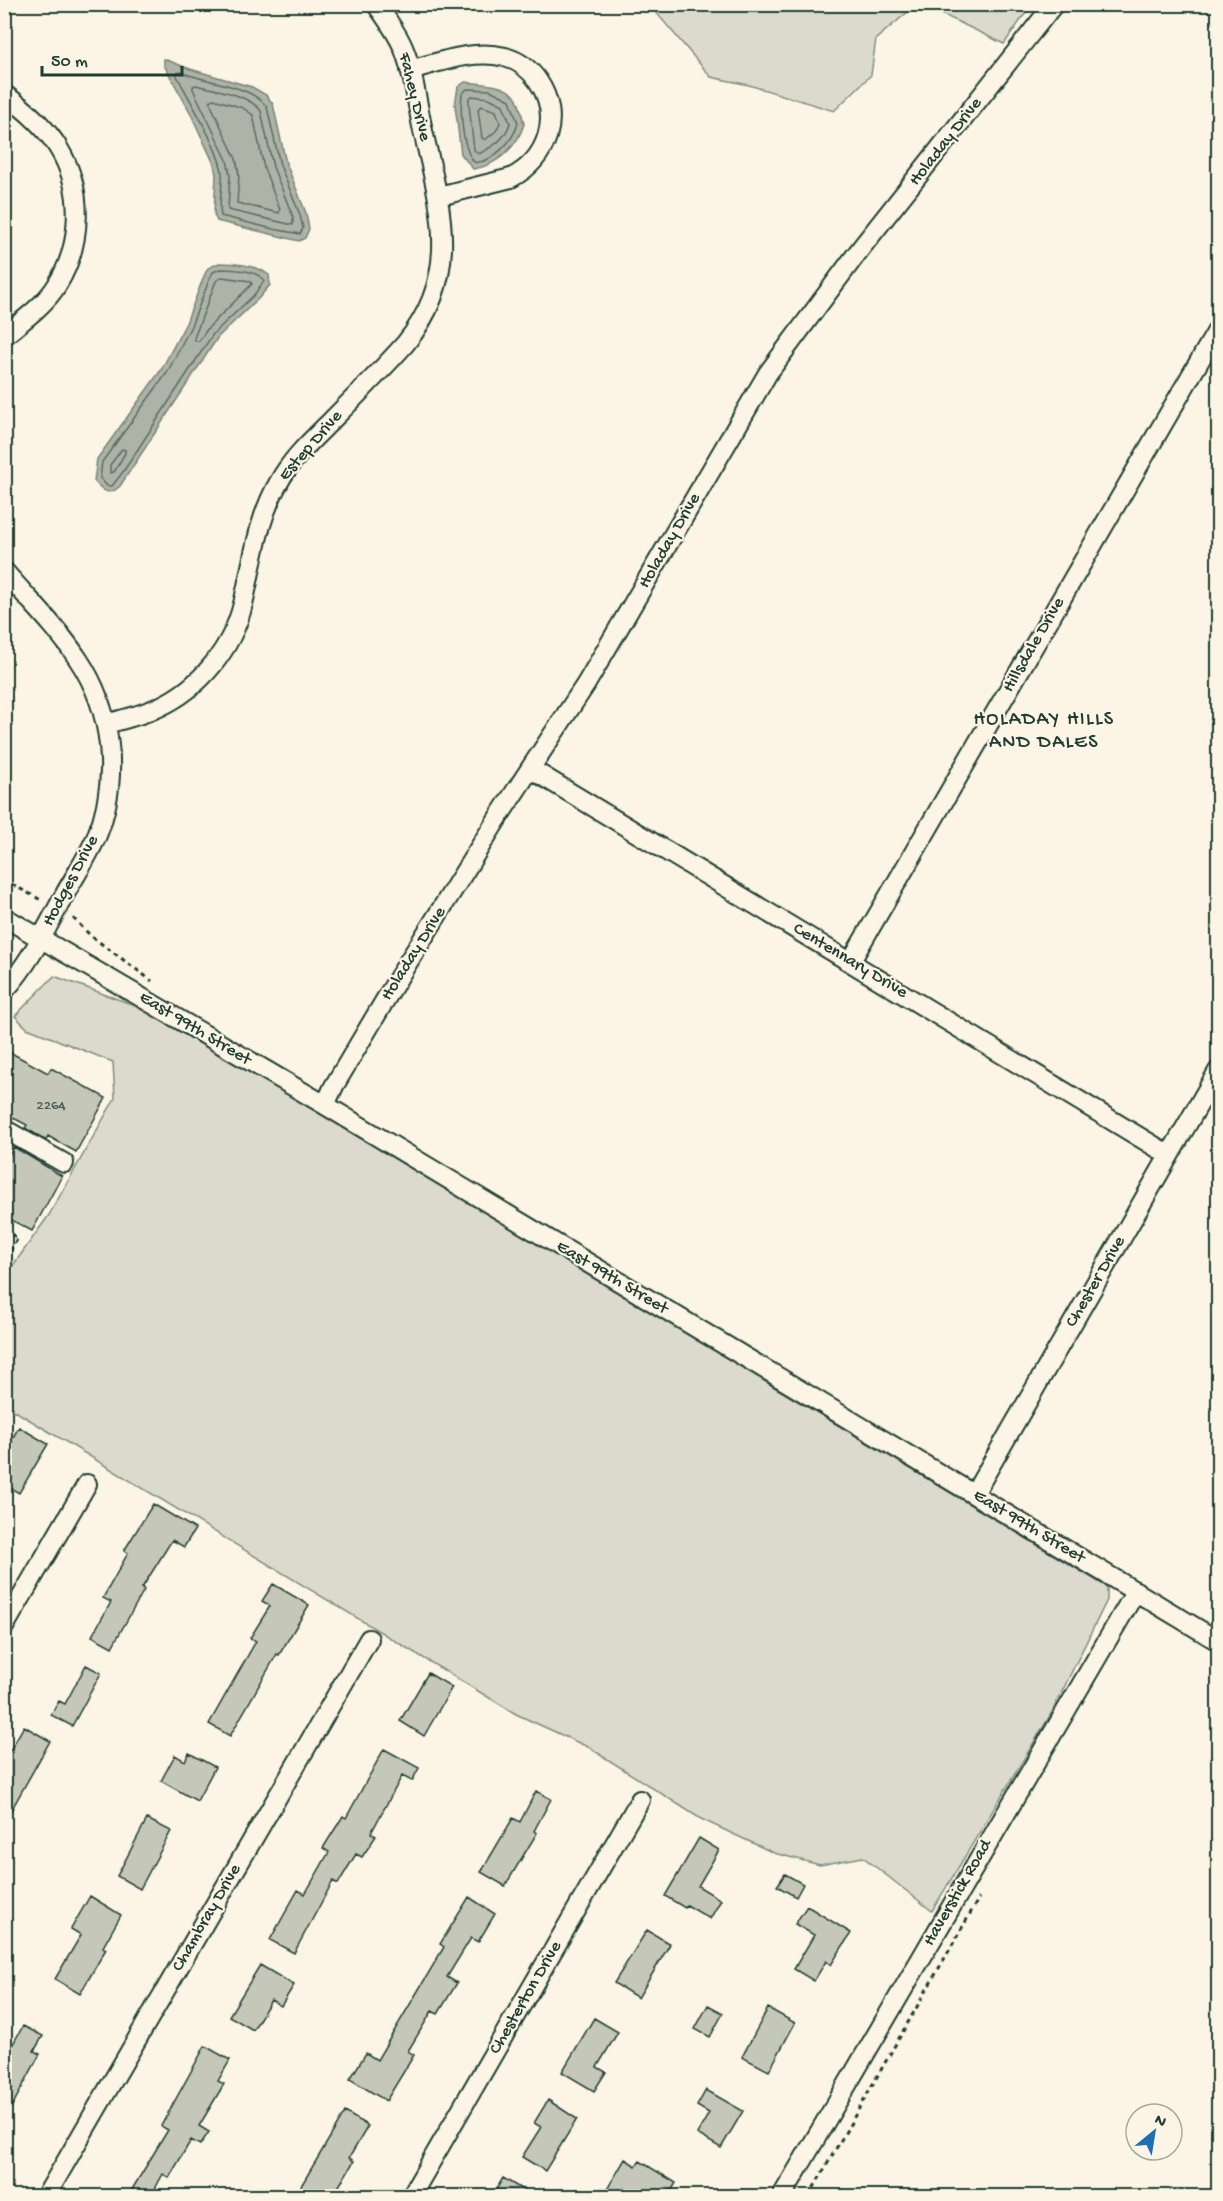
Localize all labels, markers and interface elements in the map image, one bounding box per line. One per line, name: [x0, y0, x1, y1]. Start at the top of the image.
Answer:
scale bar: [42, 39, 182, 77]
street label: Fahey Drive: [393, 50, 435, 144]
text: 50 m: [51, 52, 88, 73]
street label: Holaday Drive: [905, 93, 987, 190]
street label: Estep Drive: [275, 406, 348, 486]
street label: Holaday Drive: [634, 489, 706, 592]
street label: Hillsdale Drive: [998, 593, 1070, 696]
district label: HOLADAY HILLS AND DALES: [973, 709, 1115, 755]
street label: Hodges Drive: [38, 831, 104, 930]
street label: Holaday Drive: [377, 903, 451, 1005]
street label: Centennary Drive: [789, 919, 912, 1004]
street label: East 99th Street: [135, 987, 256, 1071]
house number: 2264: [36, 1097, 66, 1115]
street label: Chester Drive: [1061, 1232, 1131, 1331]
street label: East 99th Street: [552, 1236, 673, 1320]
street label: East 99th Street: [969, 1485, 1090, 1569]
street label: Haverstick Road: [919, 1835, 998, 1950]
street label: Chambray Drive: [168, 1860, 247, 1975]
street label: Chesterton Drive: [485, 1937, 567, 2058]
north arrow: [1124, 2102, 1184, 2162]
text: N: [1150, 2111, 1169, 2133]

